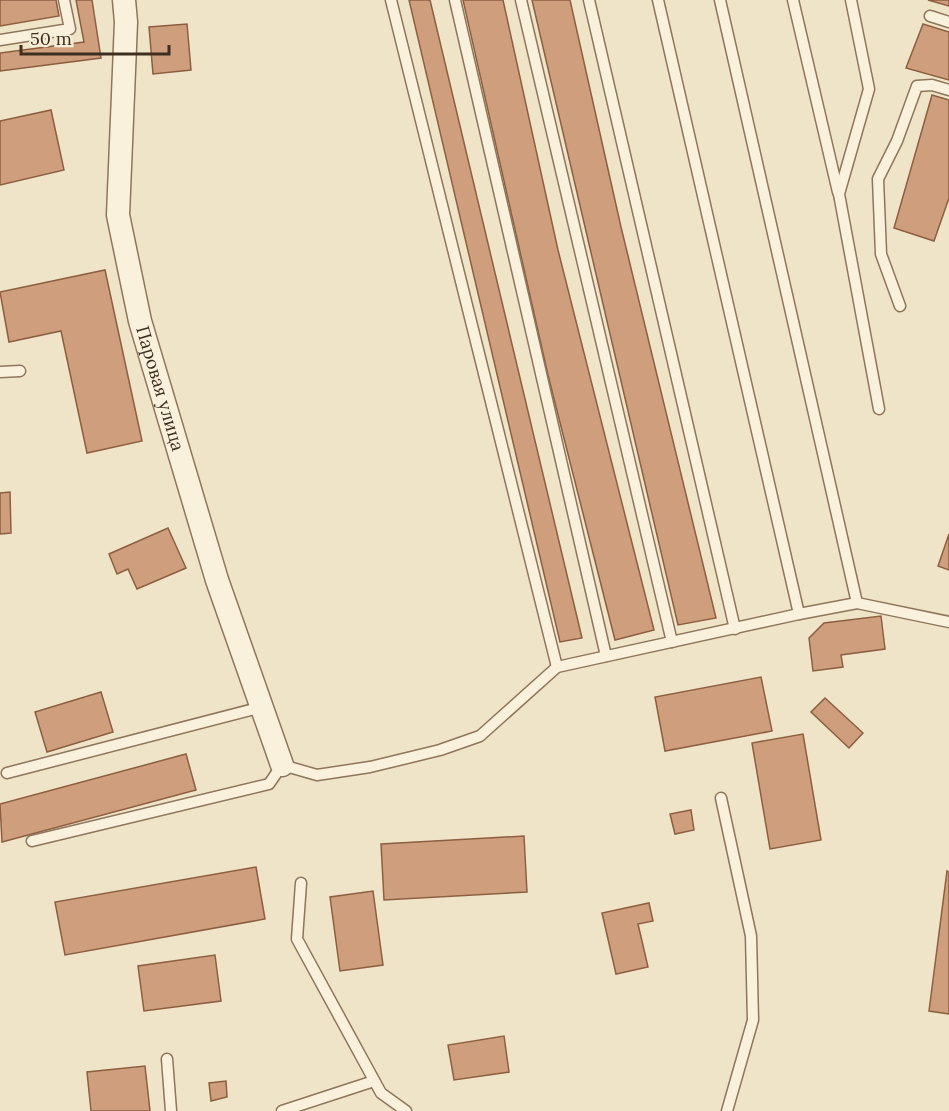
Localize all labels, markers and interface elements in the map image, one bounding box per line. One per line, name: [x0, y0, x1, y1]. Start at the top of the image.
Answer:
scale bar: [21, 18, 170, 56]
text: 50 m: [30, 27, 72, 50]
street label: Паровая улица: [131, 323, 190, 454]

